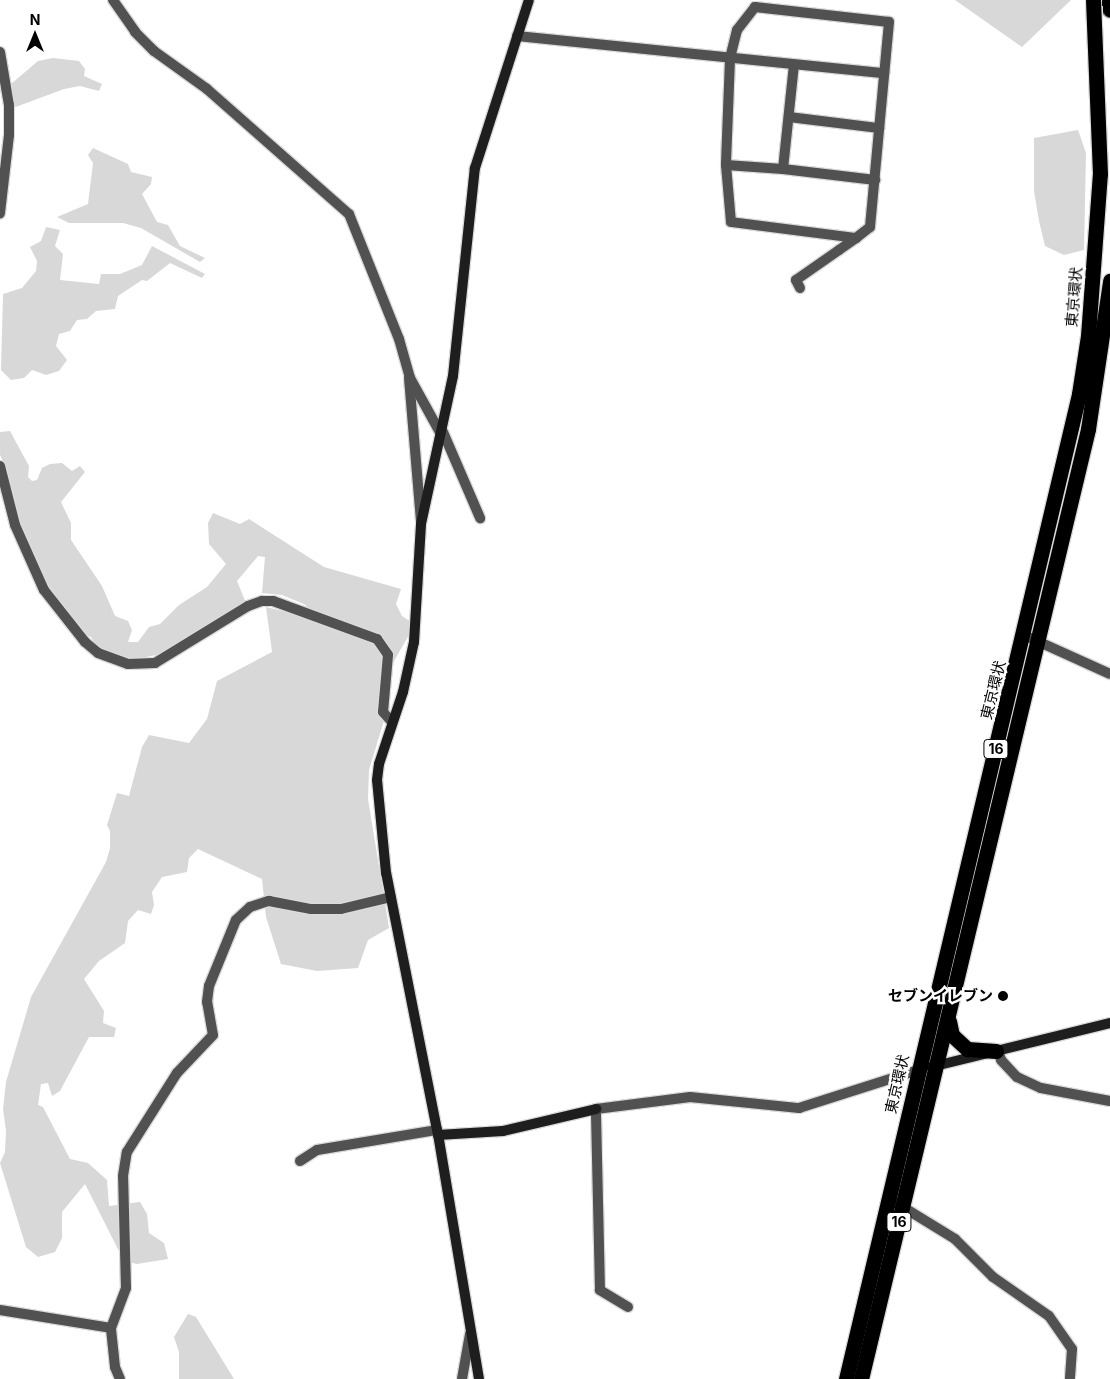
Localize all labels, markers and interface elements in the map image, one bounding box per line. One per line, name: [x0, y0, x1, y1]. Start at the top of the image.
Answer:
north arrow: [10, 10, 60, 60]
text: N: [30, 11, 40, 28]
street label: 東京環状: [1062, 266, 1086, 328]
street label: 東京環状: [977, 659, 1009, 721]
road number: 16: [982, 738, 1010, 761]
place label: セブンイレブン: [888, 987, 993, 1005]
marker: セブンイレブン: [997, 990, 1009, 1002]
street label: 東京環状: [881, 1053, 913, 1115]
road number: 16: [885, 1210, 913, 1234]

